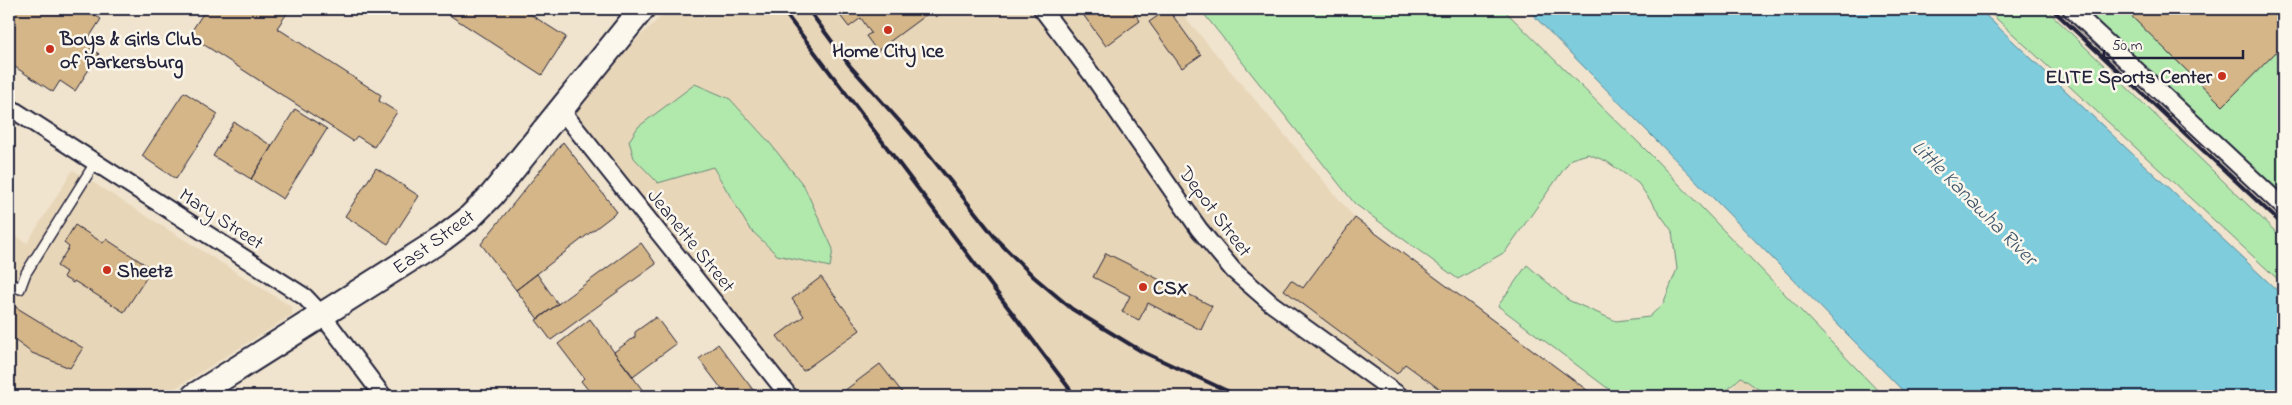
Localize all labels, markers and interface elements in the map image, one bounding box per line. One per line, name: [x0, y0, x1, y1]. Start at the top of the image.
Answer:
marker: Home City Ice: [882, 24, 894, 36]
place label: Boys & Girls Club of Parkersburg: [59, 26, 202, 79]
scale bar: [2104, 28, 2243, 60]
text: 50 m: [2112, 35, 2143, 57]
place label: Home City Ice: [832, 38, 945, 68]
marker: Boys & Girls Club of Parkersburg: [44, 43, 56, 55]
place label: ELITE Sports Center: [2045, 64, 2213, 93]
marker: ELITE Sports Center: [2216, 70, 2228, 82]
water label: Little Kanawha River: [1904, 134, 2045, 275]
street label: Depot Street: [1170, 160, 1258, 264]
street label: Mary Street: [173, 182, 269, 258]
street label: Jeanette Street: [639, 183, 741, 300]
street label: East Street: [387, 203, 482, 283]
place label: Sheetz: [117, 258, 173, 287]
marker: Sheetz: [101, 264, 113, 276]
place label: CSX: [1153, 275, 1189, 304]
marker: CSX: [1137, 281, 1149, 293]

